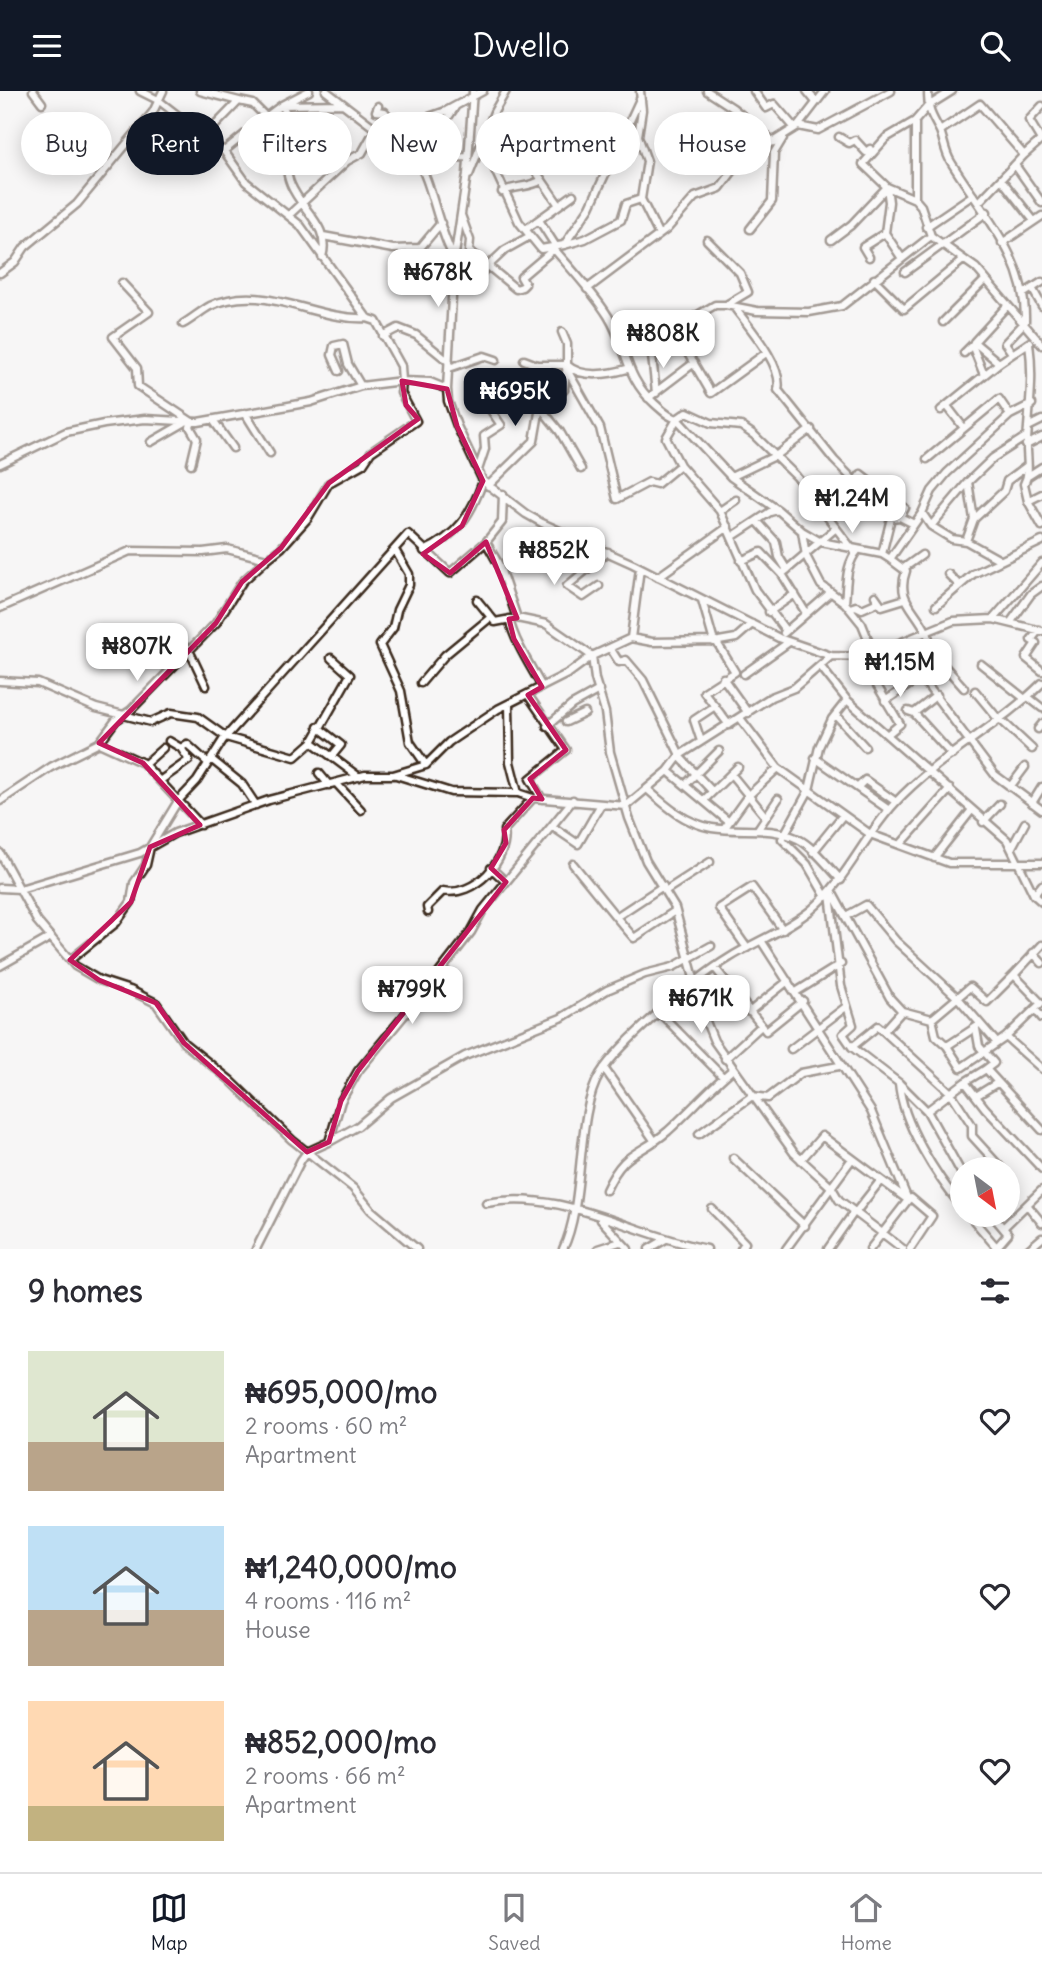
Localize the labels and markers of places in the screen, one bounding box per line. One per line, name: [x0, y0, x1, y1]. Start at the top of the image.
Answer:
pin: ₦678K: [389, 249, 487, 309]
pin: ₦808K: [614, 310, 712, 370]
pin: ₦695K: [466, 369, 564, 428]
pin: ₦1.24M: [795, 475, 909, 535]
pin: ₦852K: [505, 527, 603, 587]
pin: ₦807K: [88, 623, 186, 683]
pin: ₦1.15M: [843, 639, 957, 699]
pin: ₦799K: [363, 967, 461, 1026]
pin: ₦671K: [652, 975, 750, 1035]

